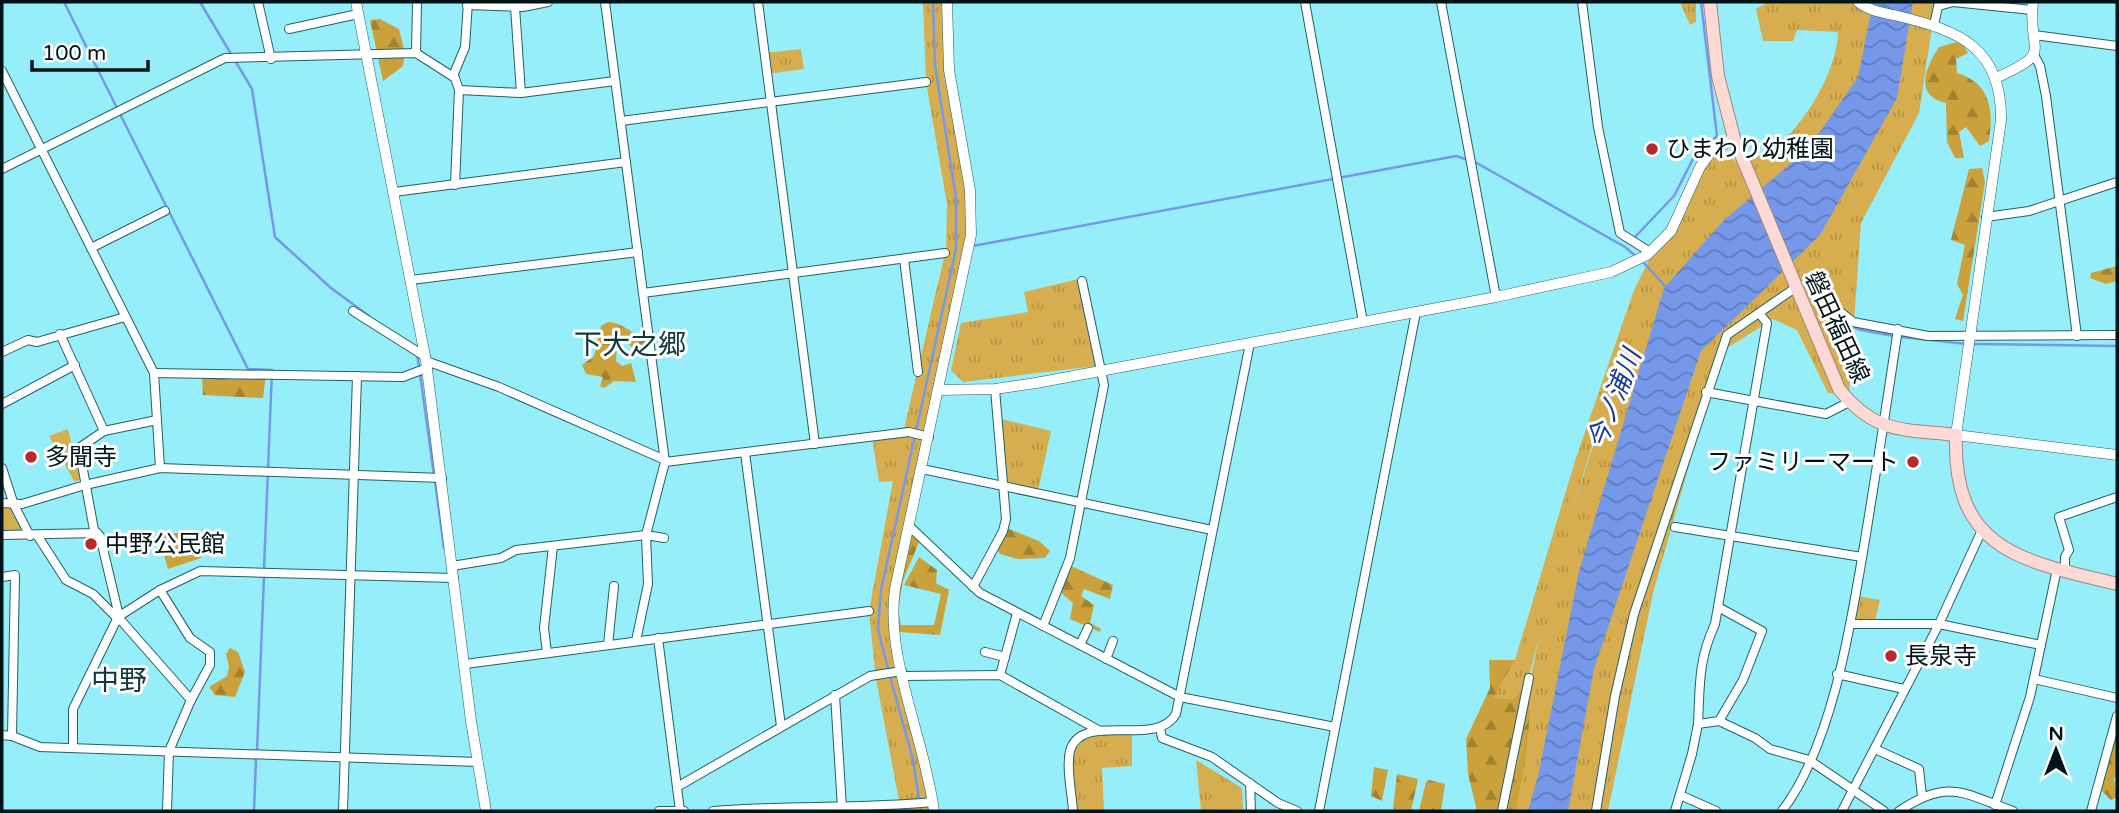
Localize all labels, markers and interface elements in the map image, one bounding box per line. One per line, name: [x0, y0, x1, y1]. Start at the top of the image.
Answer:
scale bar: [32, 28, 147, 72]
text: 100 m: [42, 41, 106, 66]
place label: ひまわり幼稚園: [1666, 135, 1834, 164]
marker: ひまわり幼稚園: [1644, 141, 1660, 157]
street label: 磐田福田線: [1798, 267, 1875, 388]
district label: 下大之郷: [574, 328, 686, 362]
water label: 今ノ浦川: [1581, 342, 1649, 453]
place label: 多聞寺: [45, 443, 117, 472]
place label: ファミリーマート: [1707, 448, 1899, 477]
marker: 多聞寺: [23, 449, 39, 465]
marker: ファミリーマート: [1905, 454, 1921, 470]
place label: 中野公民館: [105, 530, 225, 559]
marker: 中野公民館: [83, 536, 99, 552]
place label: 長泉寺: [1905, 642, 1977, 671]
marker: 長泉寺: [1883, 648, 1899, 664]
district label: 中野: [91, 664, 147, 698]
north arrow: [2021, 715, 2091, 785]
text: N: [2048, 723, 2064, 745]

